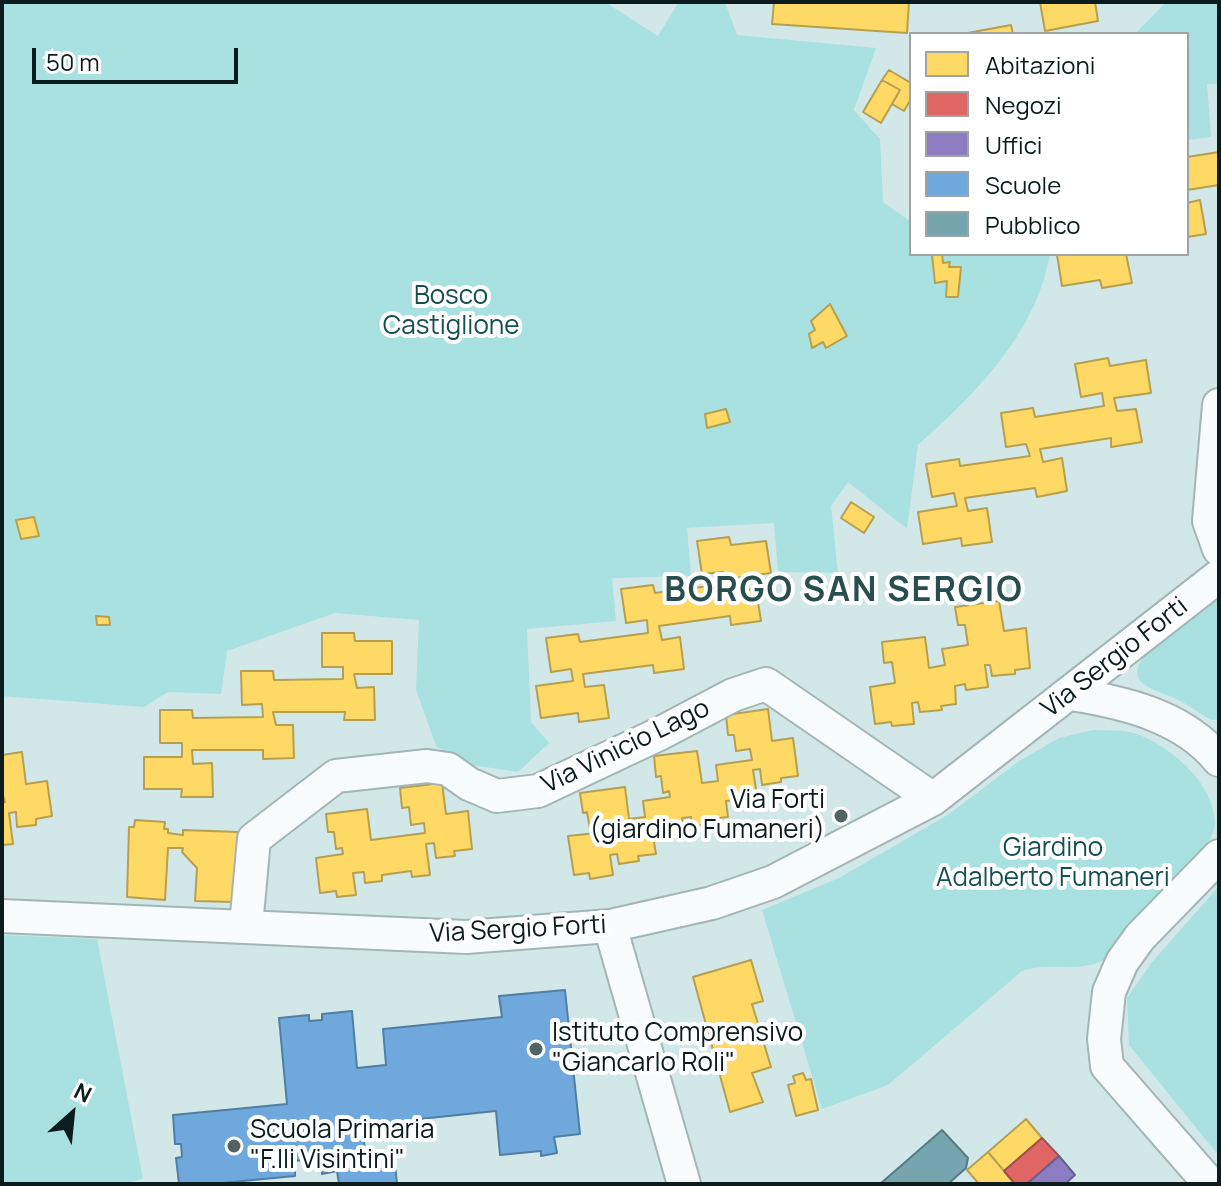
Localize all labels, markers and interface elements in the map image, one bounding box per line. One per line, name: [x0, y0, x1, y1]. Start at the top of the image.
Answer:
scale bar: [36, 32, 242, 82]
legend: [909, 32, 1189, 256]
text: 50 m: [46, 45, 100, 78]
text: Abitazioni: [985, 48, 1095, 81]
text: Negozi: [985, 88, 1062, 121]
text: Uffici: [985, 128, 1042, 161]
text: Scuole: [985, 168, 1061, 201]
text: Pubblico: [985, 208, 1081, 241]
park label: Bosco Castiglione: [383, 281, 519, 342]
district label: BORGO SAN SERGIO: [664, 571, 1024, 611]
street label: Via Sergio Forti: [1036, 591, 1194, 725]
street label: Via Vinicio Lago: [537, 693, 715, 801]
place label: Via Forti (giardino Fumaneri): [589, 785, 825, 846]
marker: Via Forti (giardino Fumaneri): [832, 807, 850, 825]
park label: Giardino Adalberto Fumaneri: [936, 833, 1170, 894]
street label: Via Sergio Forti: [429, 910, 607, 950]
place label: Istituto Comprensivo "Giancarlo Roli": [552, 1018, 803, 1080]
marker: Istituto Comprensivo "Giancarlo Roli": [527, 1040, 545, 1058]
north arrow: [32, 1074, 112, 1154]
text: N: [69, 1076, 97, 1110]
place label: Scuola Primaria "F.lli Visintini": [250, 1115, 434, 1176]
marker: Scuola Primaria "F.lli Visintini": [225, 1137, 243, 1155]

